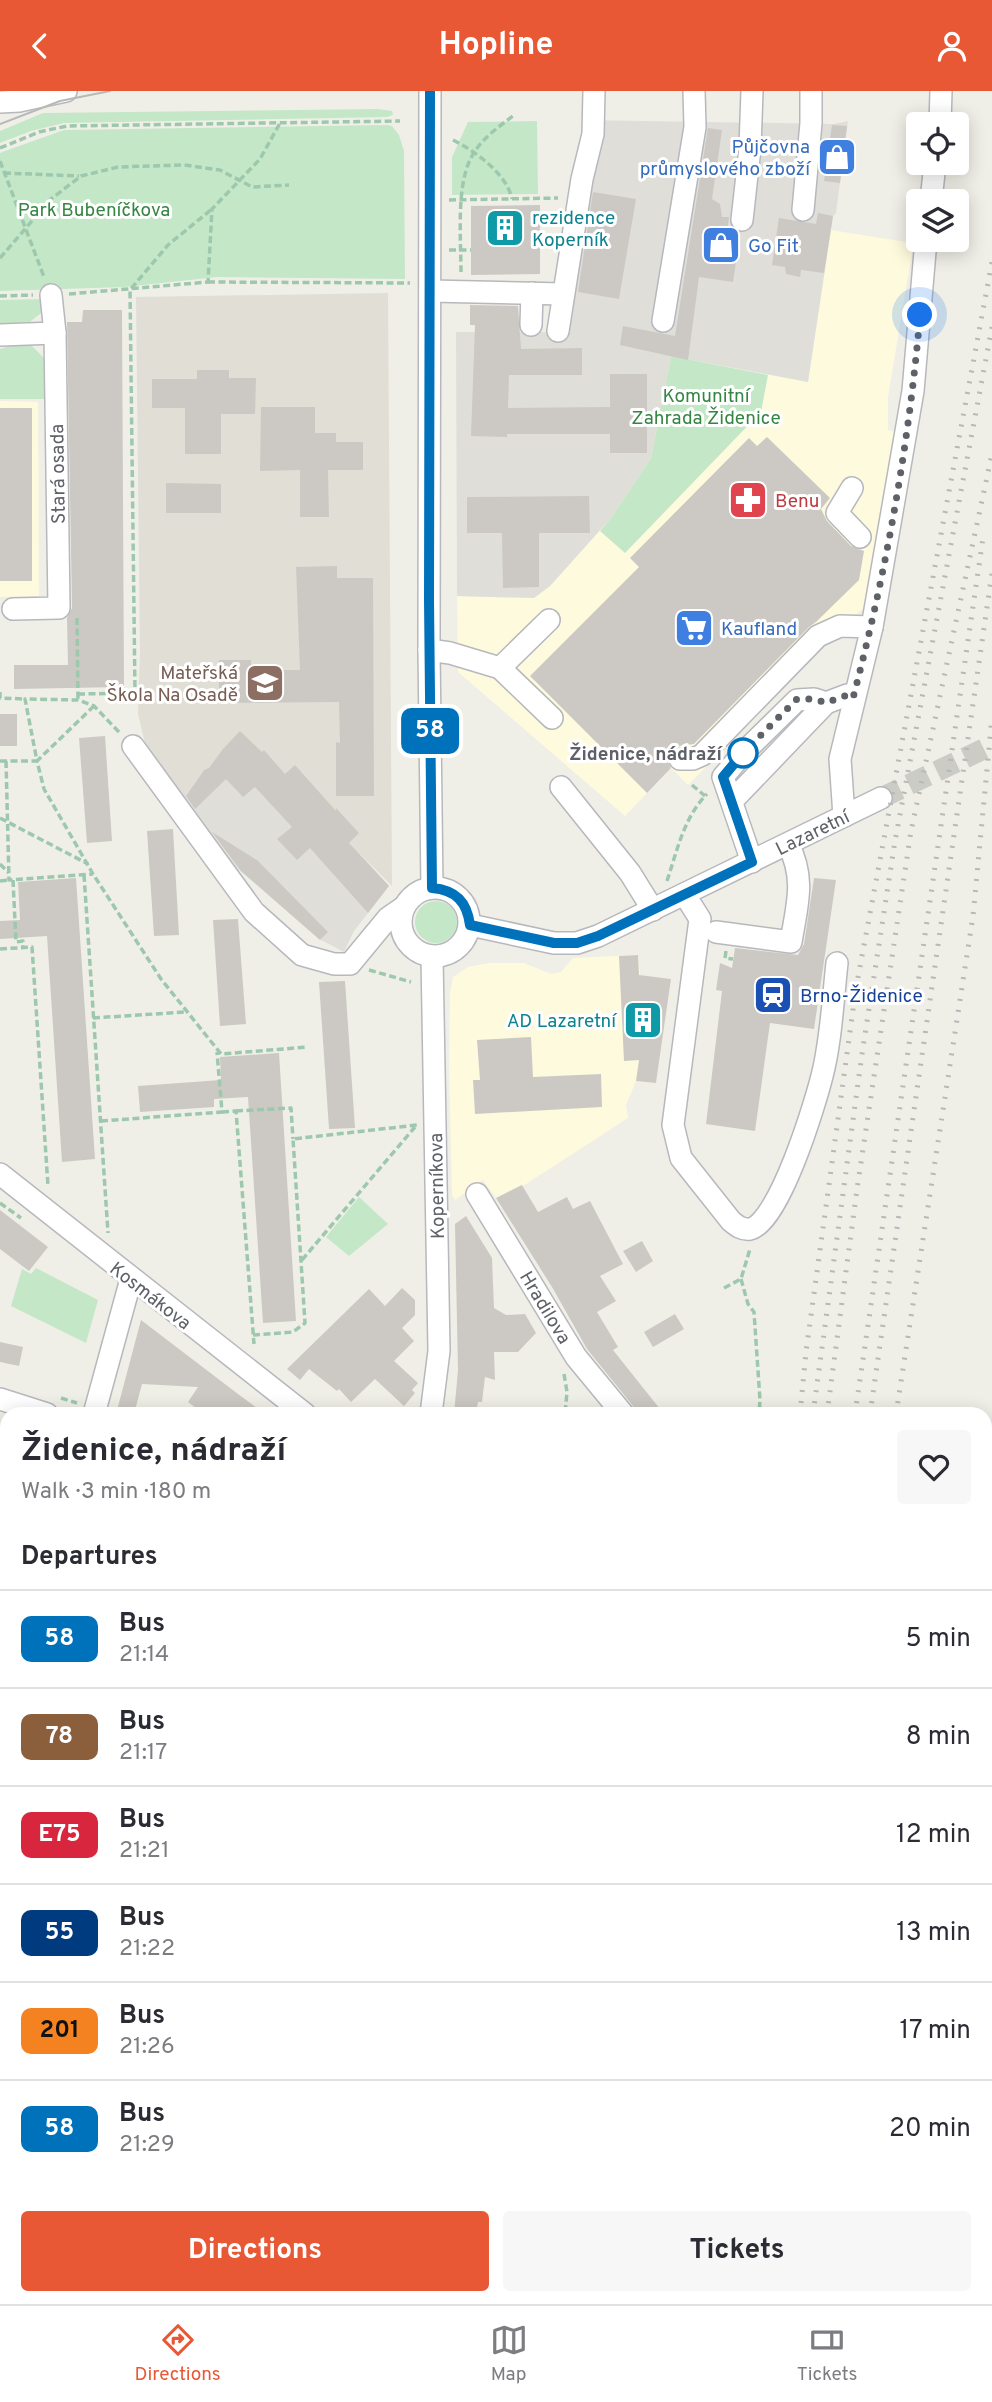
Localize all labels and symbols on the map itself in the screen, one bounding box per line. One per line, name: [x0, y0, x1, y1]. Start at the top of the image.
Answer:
place label: Půjčovna průmyslového zboží: [640, 136, 812, 182]
shop icon: Půjčovna průmyslového zboží: [816, 136, 858, 178]
park label: Park Bubeníčkova: [18, 199, 170, 223]
building icon: rezidence Koperník: [484, 207, 526, 249]
place label: rezidence Koperník: [532, 207, 615, 253]
shop icon: Go Fit: [700, 224, 742, 266]
place label: Go Fit: [748, 235, 799, 259]
your location: [902, 297, 937, 332]
park label: Komunitní Zahrada Židenice: [631, 385, 781, 431]
street label: Stará osada: [46, 424, 72, 524]
pharmacy icon: Benu: [727, 479, 769, 521]
place label: Benu: [775, 490, 819, 514]
supermarket icon: Kaufland: [673, 607, 715, 649]
place label: Kaufland: [721, 618, 797, 642]
place label: Mateřská Škola Na Osadě: [106, 662, 238, 708]
school or university icon: Mateřská Škola Na Osadě: [244, 662, 286, 704]
line badge: 58: [398, 708, 462, 754]
marker: Židenice, nádraží: [728, 738, 758, 768]
place label: Židenice, nádraží: [569, 742, 724, 767]
street label: Lazaretní: [772, 805, 856, 862]
station icon: Brno-Židenice: [752, 974, 794, 1016]
place label: Brno-Židenice: [800, 984, 923, 1009]
building icon: AD Lazaretní: [622, 999, 664, 1041]
place label: AD Lazaretní: [507, 1010, 618, 1034]
street label: Koperníkova: [425, 1133, 451, 1239]
street label: Kosmákova: [104, 1257, 195, 1336]
street label: Hradilova: [513, 1267, 575, 1349]

